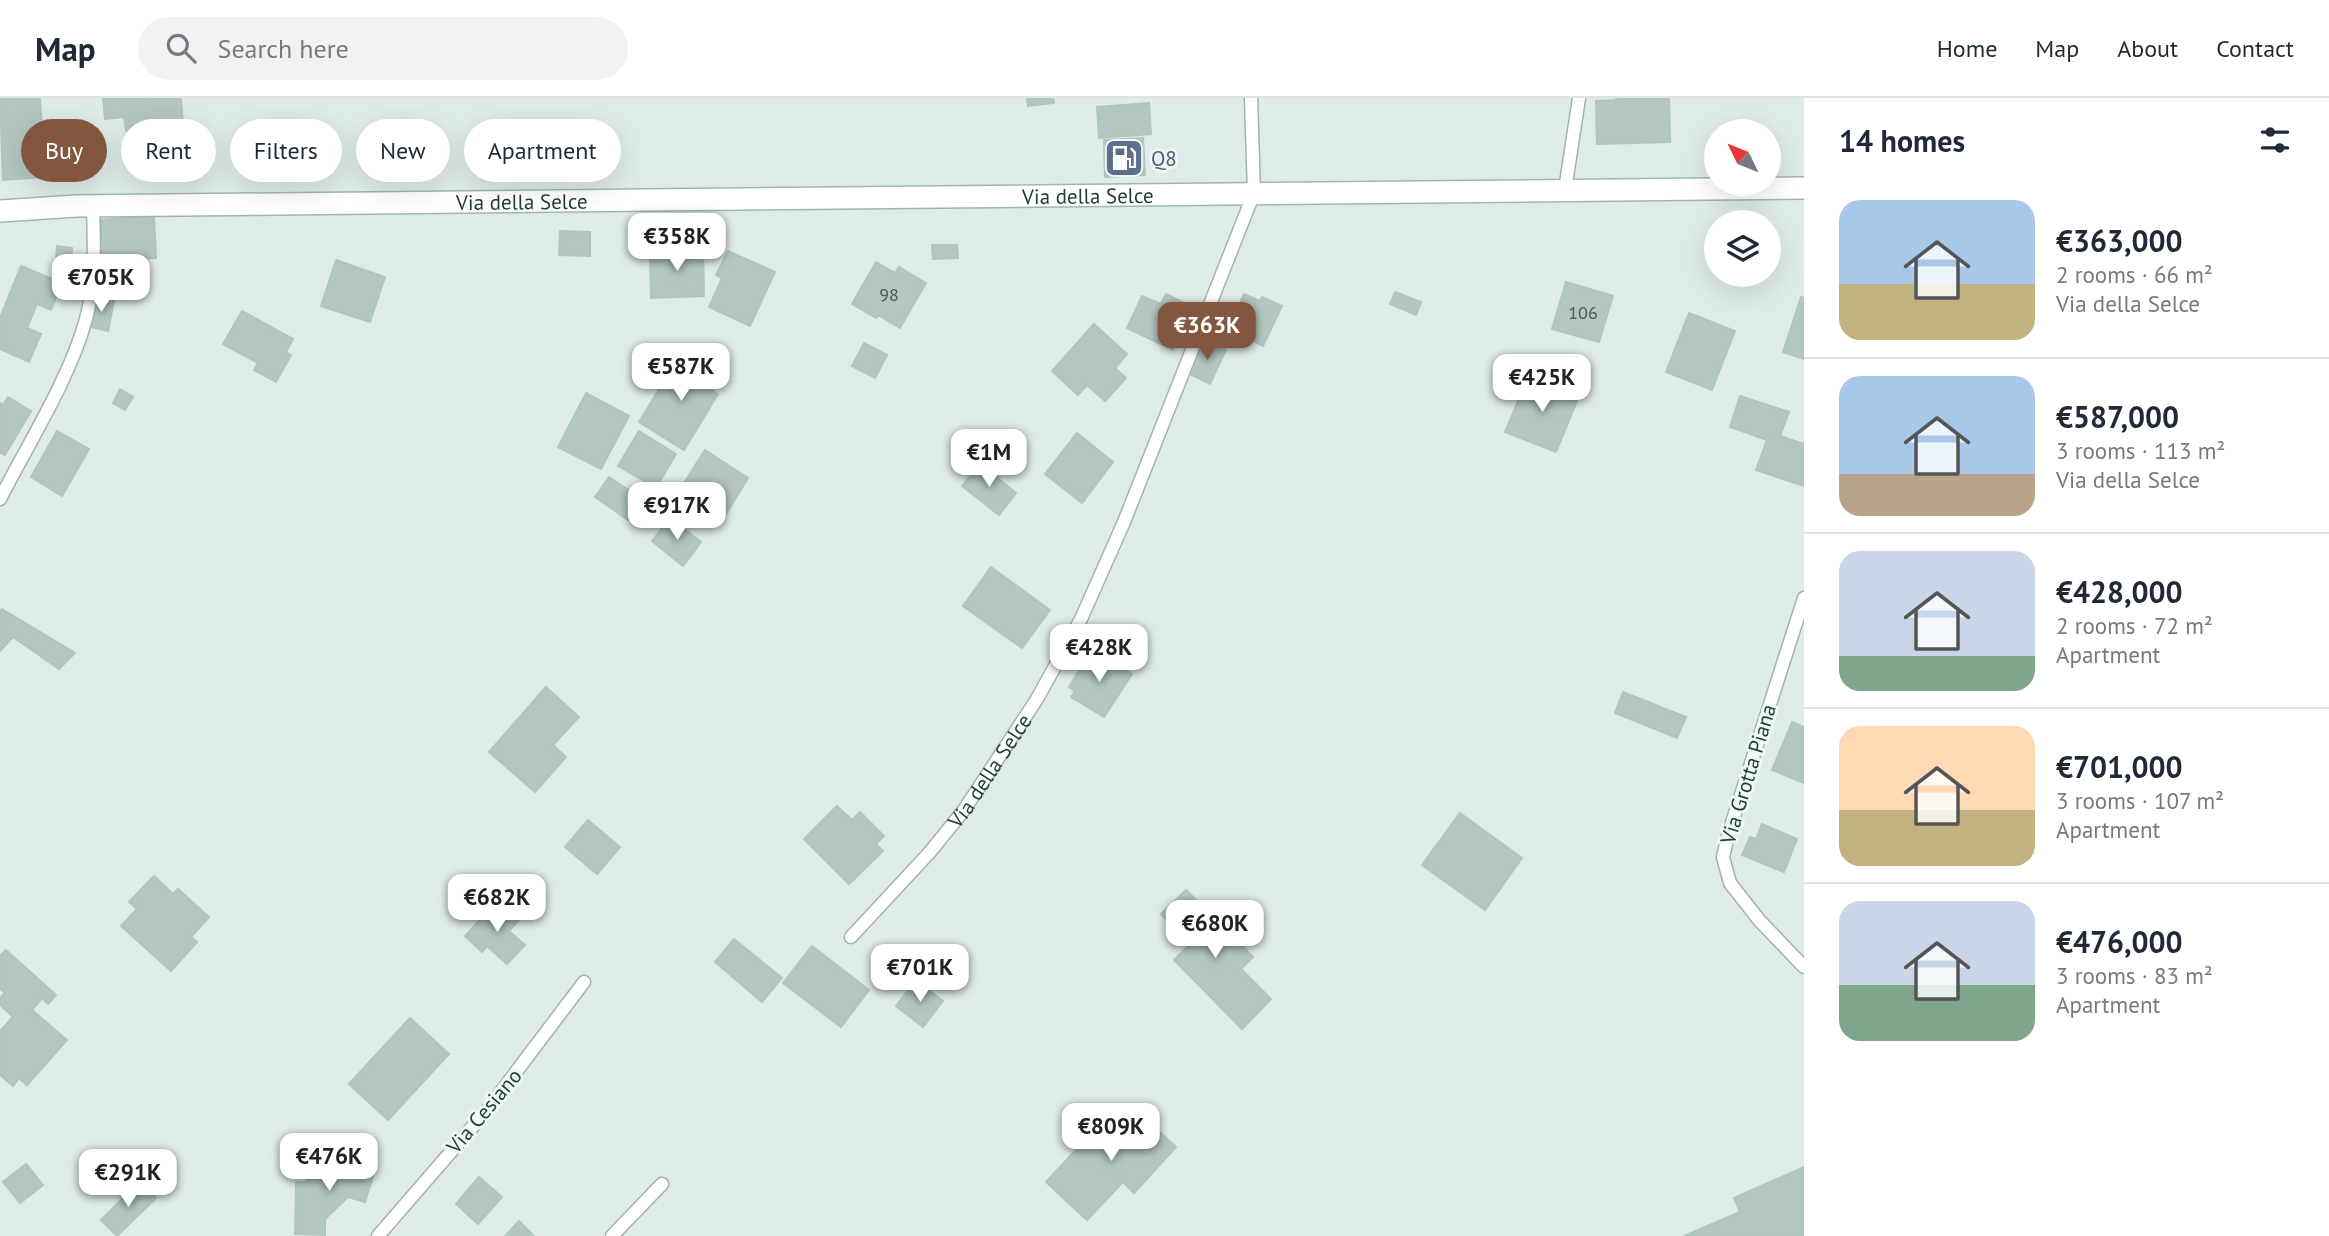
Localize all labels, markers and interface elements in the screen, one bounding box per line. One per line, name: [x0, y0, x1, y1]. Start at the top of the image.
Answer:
search box: [138, 17, 628, 80]
text: Map: [35, 27, 96, 70]
icon: search: [162, 29, 200, 67]
text: Search here: [218, 32, 349, 65]
text: Home: [1937, 33, 1997, 64]
text: Map: [2035, 33, 2079, 64]
text: About: [2117, 33, 2178, 64]
text: Contact: [2216, 33, 2294, 64]
chip: Buy: [21, 119, 107, 182]
chip: Rent: [121, 119, 216, 182]
chip: Filters: [230, 119, 342, 182]
chip: New: [356, 119, 450, 182]
chip: Apartment: [464, 119, 621, 182]
north arrow: [1704, 119, 1782, 196]
map controls: [1704, 119, 1781, 287]
text: 14 homes: [1839, 121, 1965, 160]
icon: filters: [2256, 121, 2294, 159]
fuel station icon: Q8: [1103, 137, 1145, 179]
place label: Q8: [1151, 145, 1177, 172]
street label: Via della Selce: [1021, 181, 1154, 210]
street label: Via della Selce: [455, 187, 588, 216]
button: layers: [1704, 210, 1781, 287]
pin: €358K: [628, 214, 726, 273]
text: €358K: [644, 221, 710, 250]
text: €363,000: [2056, 221, 2183, 260]
icon: home: [1895, 228, 1979, 312]
pin: €705K: [52, 254, 150, 314]
text: 2 rooms · 66 m²: [2056, 260, 2213, 289]
text: €705K: [68, 262, 134, 291]
house number: 98: [879, 283, 899, 306]
text: Via della Selce: [2056, 289, 2200, 318]
house number: 106: [1568, 301, 1598, 324]
pin: €363K: [1158, 302, 1256, 362]
text: €363K: [1174, 310, 1240, 339]
pin: €587K: [632, 344, 730, 403]
text: €587K: [648, 351, 714, 380]
pin: €425K: [1493, 354, 1591, 414]
text: €425K: [1509, 362, 1575, 391]
text: €587,000: [2056, 397, 2179, 436]
icon: home: [1895, 404, 1979, 488]
pin: €1M: [955, 430, 1023, 489]
text: 3 rooms · 113 m²: [2056, 436, 2225, 465]
text: €1M: [967, 437, 1011, 466]
text: Via della Selce: [2056, 465, 2200, 494]
pin: €917K: [628, 482, 726, 542]
text: €917K: [644, 490, 710, 519]
text: €428,000: [2056, 572, 2183, 611]
icon: home: [1895, 579, 1979, 663]
text: 2 rooms · 72 m²: [2056, 611, 2213, 640]
pin: €428K: [1050, 624, 1148, 684]
text: €428K: [1066, 632, 1132, 661]
text: Apartment: [2056, 640, 2160, 669]
street label: Via Grotta Piana: [1714, 701, 1782, 848]
street label: Via della Selce: [941, 708, 1037, 834]
text: €701,000: [2056, 747, 2183, 786]
icon: home: [1895, 754, 1979, 838]
text: 3 rooms · 107 m²: [2056, 786, 2224, 815]
text: Apartment: [2056, 815, 2160, 844]
pin: €682K: [448, 874, 546, 934]
text: €682K: [464, 882, 530, 911]
pin: €680K: [1166, 900, 1264, 960]
text: €680K: [1182, 908, 1248, 937]
text: €476,000: [2056, 922, 2183, 961]
icon: home: [1895, 929, 1979, 1013]
pin: €701K: [871, 944, 969, 1004]
text: €701K: [887, 952, 953, 981]
text: 3 rooms · 83 m²: [2056, 961, 2213, 990]
text: Apartment: [2056, 990, 2160, 1019]
street label: Via Cesiano: [440, 1063, 527, 1160]
pin: €809K: [1062, 1104, 1160, 1163]
text: €809K: [1078, 1111, 1144, 1140]
pin: €476K: [280, 1134, 378, 1193]
text: €476K: [296, 1141, 362, 1170]
pin: €291K: [79, 1150, 177, 1209]
text: €291K: [95, 1157, 161, 1186]

